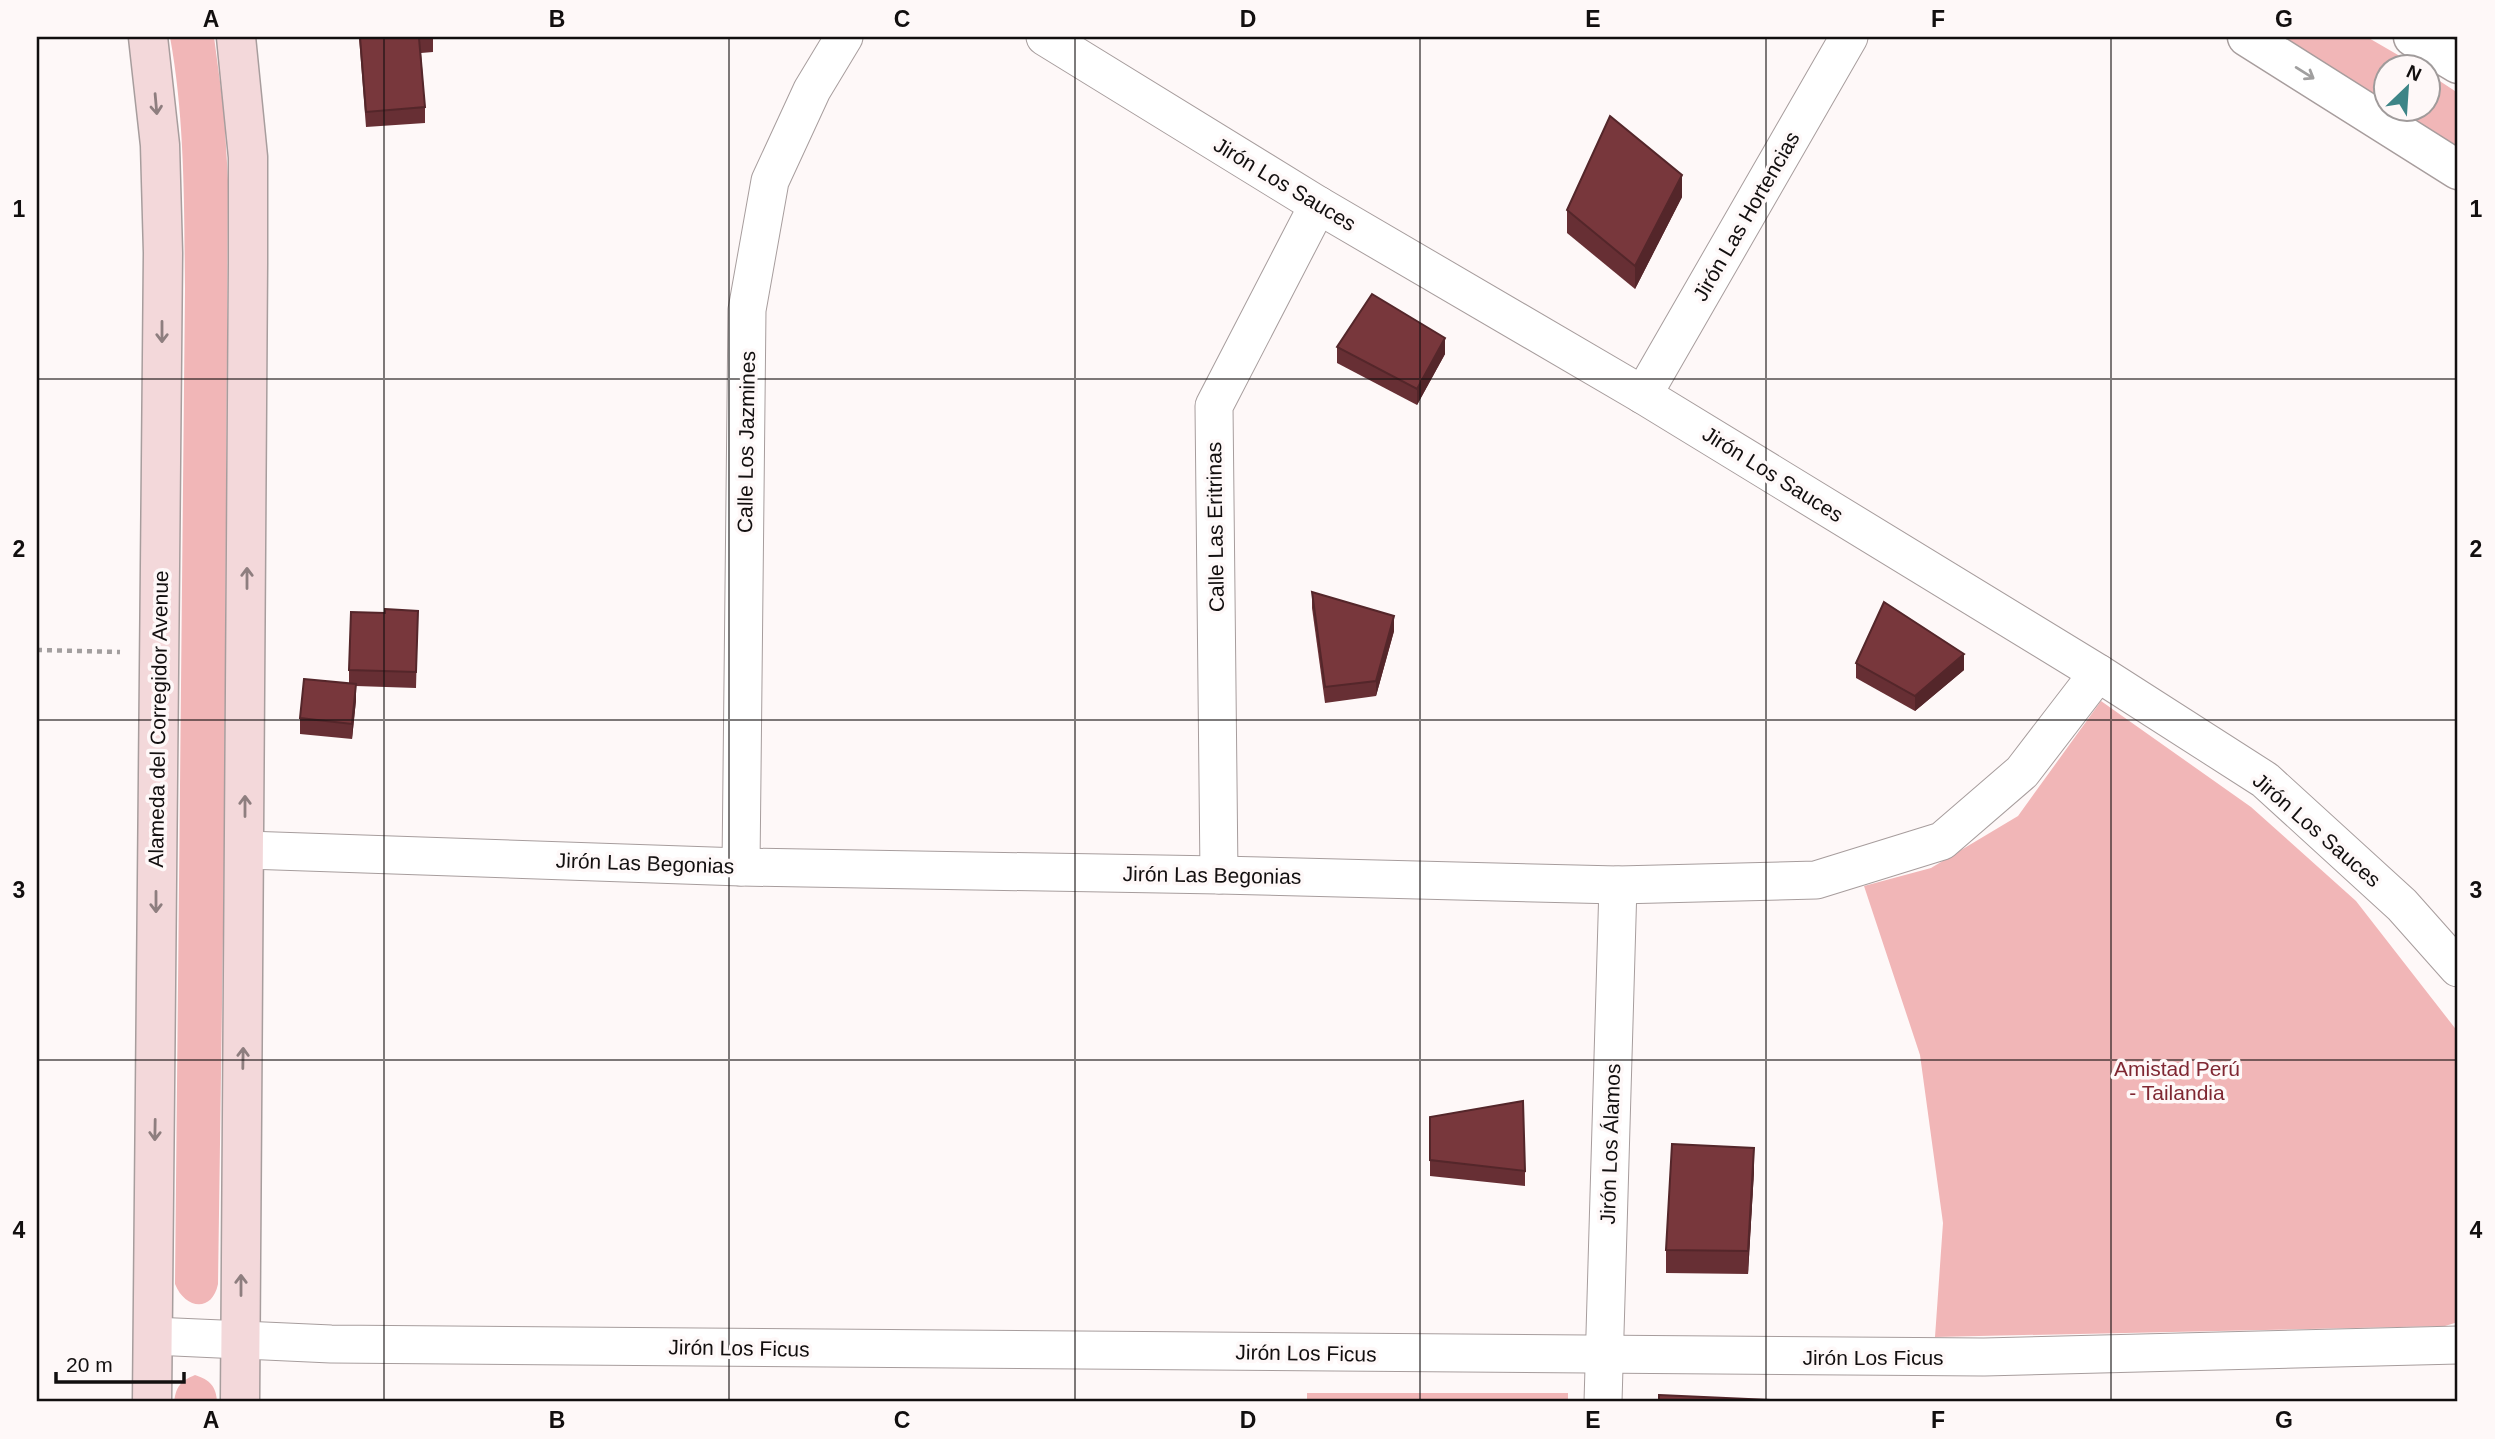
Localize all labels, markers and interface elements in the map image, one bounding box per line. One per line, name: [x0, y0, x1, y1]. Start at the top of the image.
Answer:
text: A: [203, 6, 219, 32]
text: B: [549, 6, 565, 32]
text: C: [894, 6, 910, 32]
text: D: [1240, 6, 1256, 32]
text: E: [1585, 6, 1601, 32]
text: F: [1931, 6, 1945, 32]
text: G: [2275, 6, 2293, 32]
north arrow: [2372, 52, 2442, 122]
text: N: [2403, 61, 2425, 85]
one-way arrow: [2295, 66, 2314, 81]
one-way arrow: [150, 93, 163, 115]
street label: Jirón Las Hortencias: [1688, 127, 1804, 305]
street label: Jirón Los Sauces: [1210, 133, 1360, 235]
text: 1: [13, 196, 26, 222]
text: 1: [2470, 196, 2483, 222]
one-way arrow: [155, 320, 169, 343]
street label: Calle Los Jazmines: [733, 351, 759, 533]
street label: Jirón Los Sauces: [1699, 422, 1847, 526]
street label: Calle Las Eritrinas: [1202, 442, 1228, 612]
text: 2: [13, 536, 25, 562]
text: 2: [2470, 536, 2482, 562]
one-way arrow: [240, 567, 254, 590]
street label: Alameda del Corregidor Avenue: [144, 570, 172, 868]
street label: Jirón Los Sauces: [2249, 768, 2385, 892]
one-way arrow: [238, 794, 252, 817]
street label: Jirón Las Begonias: [555, 848, 735, 878]
street label: Jirón Las Begonias: [1123, 862, 1301, 888]
text: 3: [13, 877, 25, 903]
text: 3: [2470, 877, 2482, 903]
one-way arrow: [149, 890, 163, 913]
one-way arrow: [236, 1046, 250, 1069]
park label: Amistad Perú - Tailandia: [2114, 1057, 2240, 1104]
street label: Jirón Los Álamos: [1596, 1063, 1624, 1225]
one-way arrow: [148, 1118, 162, 1141]
text: 4: [13, 1217, 26, 1243]
text: 4: [2470, 1217, 2483, 1243]
one-way arrow: [234, 1274, 248, 1297]
street label: Jirón Los Ficus: [668, 1335, 810, 1361]
street label: Jirón Los Ficus: [1235, 1340, 1377, 1366]
scale bar: [56, 1341, 184, 1385]
street label: Jirón Los Ficus: [1802, 1346, 1944, 1369]
text: 20 m: [66, 1353, 113, 1376]
text: A: [203, 1407, 219, 1433]
text: B: [549, 1407, 565, 1433]
text: C: [894, 1407, 910, 1433]
text: D: [1240, 1407, 1256, 1433]
text: E: [1585, 1407, 1601, 1433]
text: F: [1931, 1407, 1945, 1433]
text: G: [2275, 1407, 2293, 1433]

